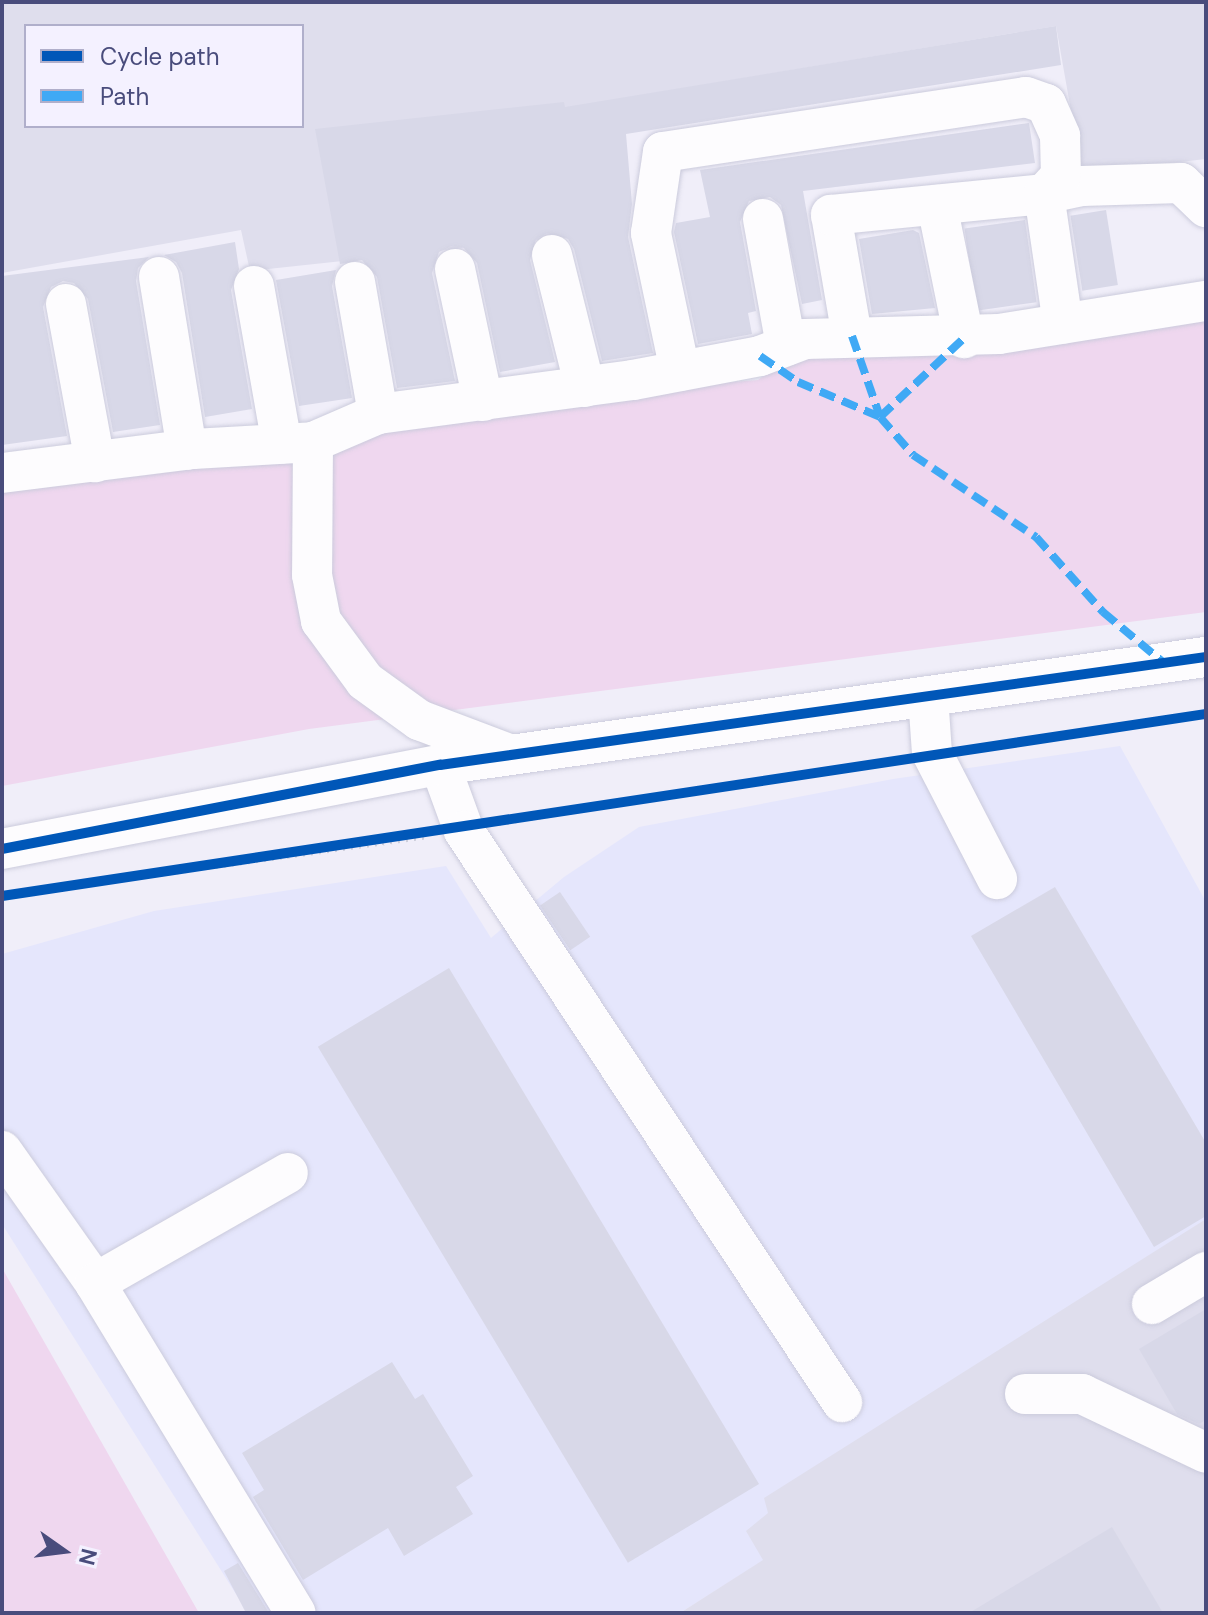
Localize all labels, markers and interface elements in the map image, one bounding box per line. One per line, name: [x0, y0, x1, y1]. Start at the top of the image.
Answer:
legend: [24, 24, 304, 128]
text: Cycle path: [100, 41, 219, 72]
text: Path: [100, 81, 149, 112]
north arrow: [24, 1511, 104, 1591]
text: N: [72, 1546, 104, 1568]

